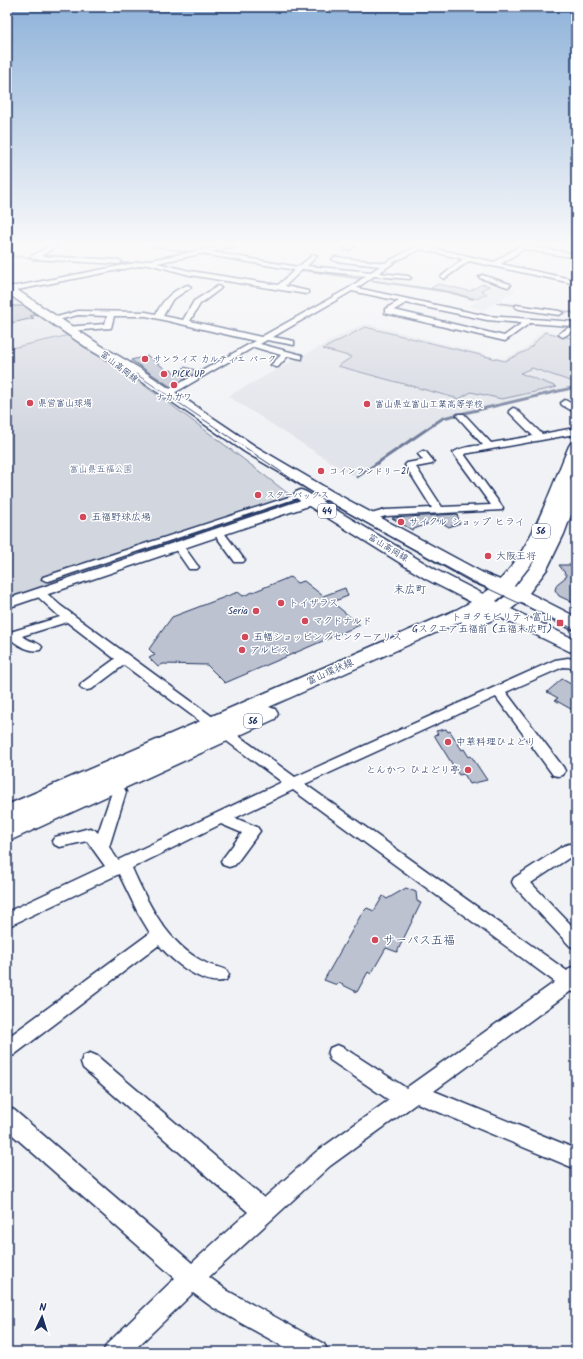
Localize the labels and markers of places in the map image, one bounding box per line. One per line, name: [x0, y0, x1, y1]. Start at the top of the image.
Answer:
place label: サンライズ カルティエ パーク: [153, 352, 276, 367]
marker: サンライズ カルティエ パーク: [140, 354, 150, 364]
place label: PICK UP: [172, 367, 205, 382]
marker: PICK UP: [159, 369, 169, 379]
marker: ナカガワ: [169, 380, 179, 390]
place label: ナカガワ: [156, 390, 192, 405]
place label: 県営富山球場: [38, 396, 92, 411]
place label: 富山県立富山工業高等学校: [375, 397, 483, 412]
marker: 県営富山球場: [25, 398, 35, 408]
marker: 富山県立富山工業高等学校: [362, 399, 372, 409]
place label: コインランドリー21: [329, 464, 409, 479]
marker: コインランドリー21: [316, 466, 326, 476]
place label: スターバックス: [266, 488, 329, 503]
marker: スターバックス: [253, 490, 263, 500]
place label: 五福野球広場: [91, 509, 151, 525]
marker: 五福野球広場: [78, 512, 88, 522]
place label: サイクル ショップ ヒライ: [409, 514, 525, 530]
marker: サイクル ショップ ヒライ: [396, 517, 406, 527]
place label: 大阪王将: [496, 548, 536, 564]
marker: 大阪王将: [483, 551, 493, 561]
place label: トイザラス: [289, 595, 339, 611]
marker: トイザラス: [276, 598, 286, 608]
place label: Seria: [228, 603, 248, 619]
marker: Seria: [251, 606, 261, 616]
place label: トヨタモビリティ富山 Gスクエア五福前 (五福末広町): [412, 609, 552, 637]
place label: マクドナルド: [313, 613, 372, 629]
marker: マクドナルド: [300, 616, 310, 626]
marker: トヨタモビリティ富山 Gスクエア五福前 (五福末広町): [555, 618, 565, 628]
place label: 五幅ショッピングセンターアリス: [253, 629, 402, 645]
marker: 五幅ショッピングセンターアリス: [240, 632, 250, 642]
place label: アルビス: [250, 642, 289, 658]
marker: アルビス: [237, 645, 247, 655]
place label: 中華料理ひよどり: [456, 734, 536, 750]
marker: 中華料理ひよどり: [443, 737, 453, 747]
place label: とんかつ ひよどり亭: [366, 762, 460, 778]
marker: とんかつ ひよどり亭: [463, 765, 473, 775]
place label: サーパス五福: [383, 931, 455, 950]
marker: サーパス五福: [370, 935, 380, 945]

